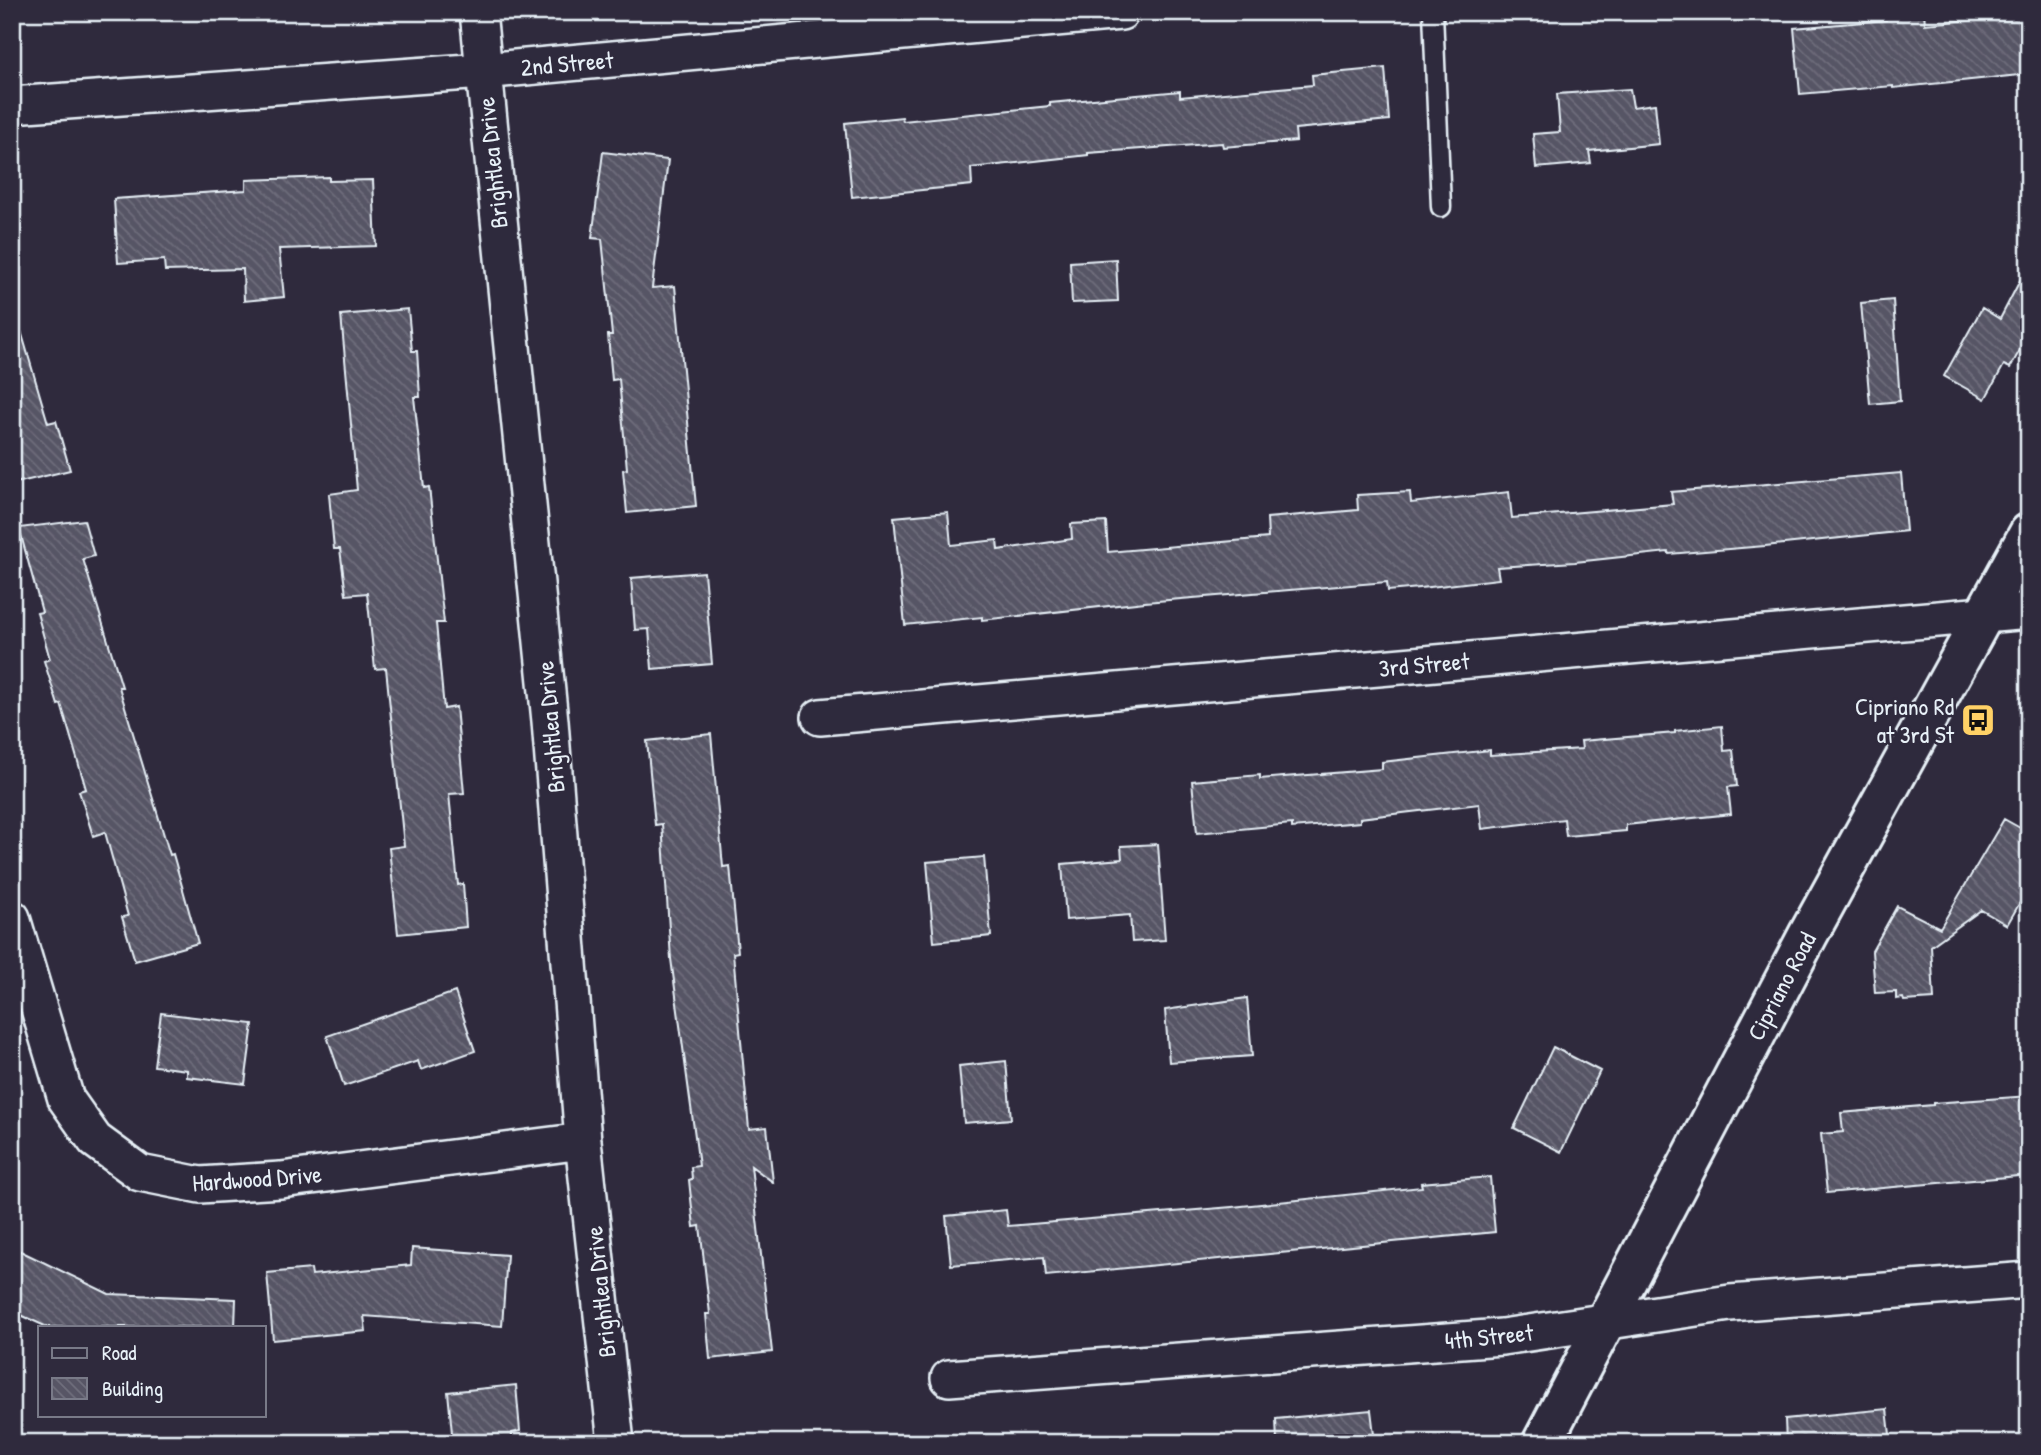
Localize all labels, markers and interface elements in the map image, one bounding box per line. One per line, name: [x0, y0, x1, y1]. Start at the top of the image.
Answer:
street label: 2nd Street: [519, 43, 615, 83]
street label: Brightlea Drive: [469, 95, 515, 230]
street label: 3rd Street: [1377, 644, 1471, 684]
street label: Brightlea Drive: [528, 660, 572, 794]
place label: Cipriano Rd at 3rd St: [1855, 690, 1955, 750]
bus stop icon: Cipriano Rd at 3rd St: [1959, 701, 1997, 739]
street label: Cipriano Road: [1739, 926, 1823, 1046]
street label: Hardwood Drive: [191, 1157, 323, 1198]
street label: Brightlea Drive: [577, 1224, 623, 1359]
street label: 4th Street: [1443, 1315, 1536, 1357]
legend: [38, 1326, 266, 1416]
text: Road: [102, 1338, 136, 1367]
text: Building: [102, 1374, 163, 1403]

